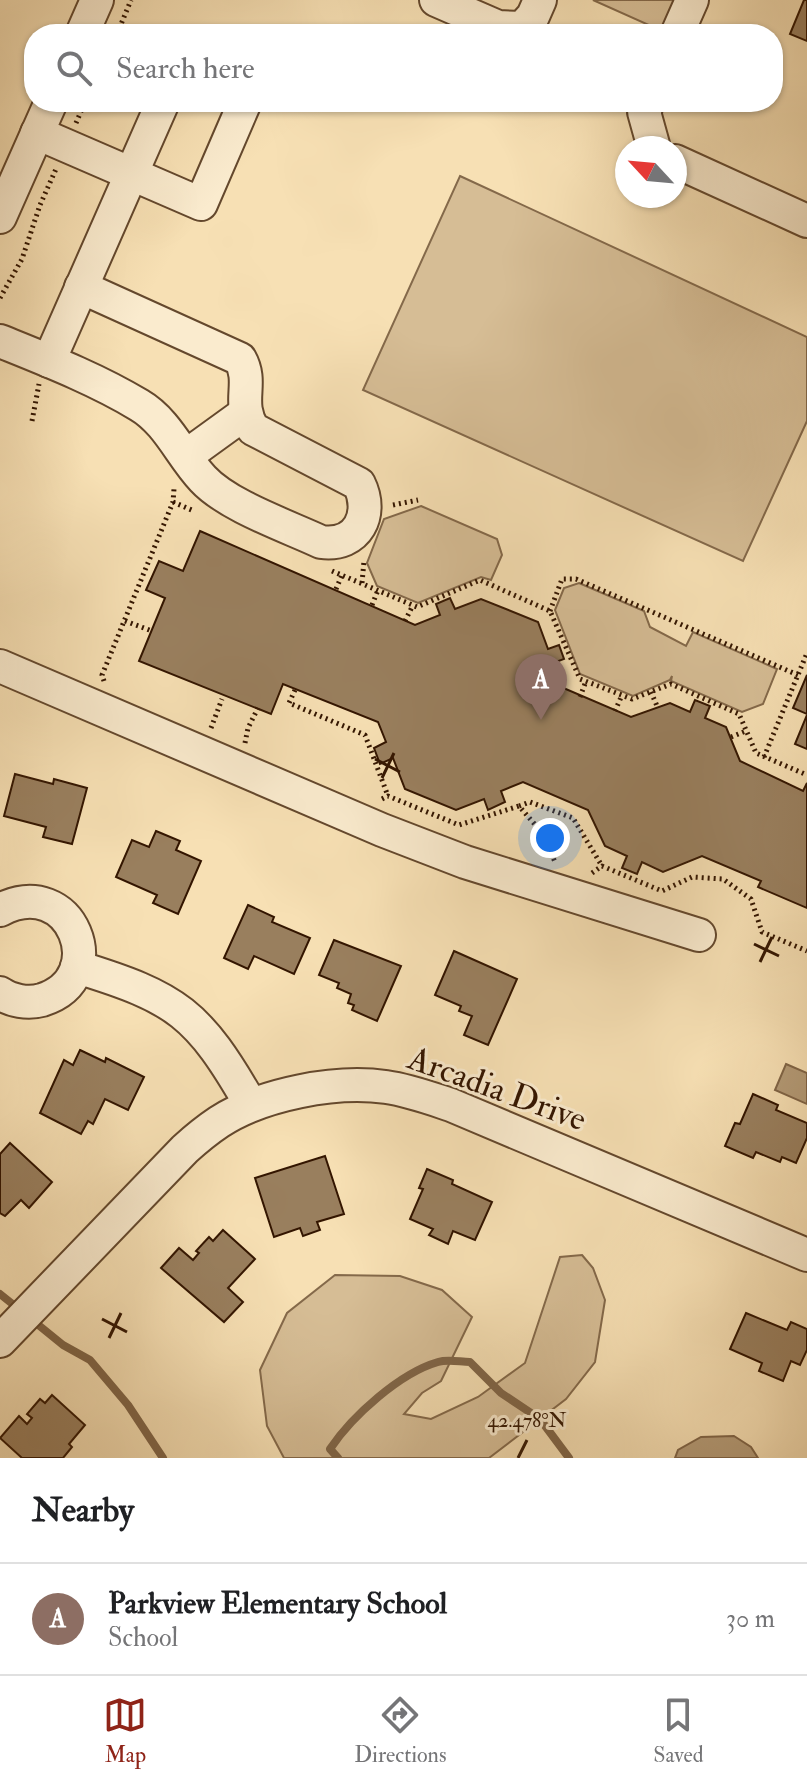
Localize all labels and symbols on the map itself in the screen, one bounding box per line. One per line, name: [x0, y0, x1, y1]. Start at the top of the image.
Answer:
north arrow: [615, 136, 687, 208]
pin: A: [515, 654, 567, 720]
your location: [530, 818, 570, 858]
street label: Arcadia Drive: [401, 1037, 592, 1141]
text: 42.478°N: [488, 1408, 567, 1433]

